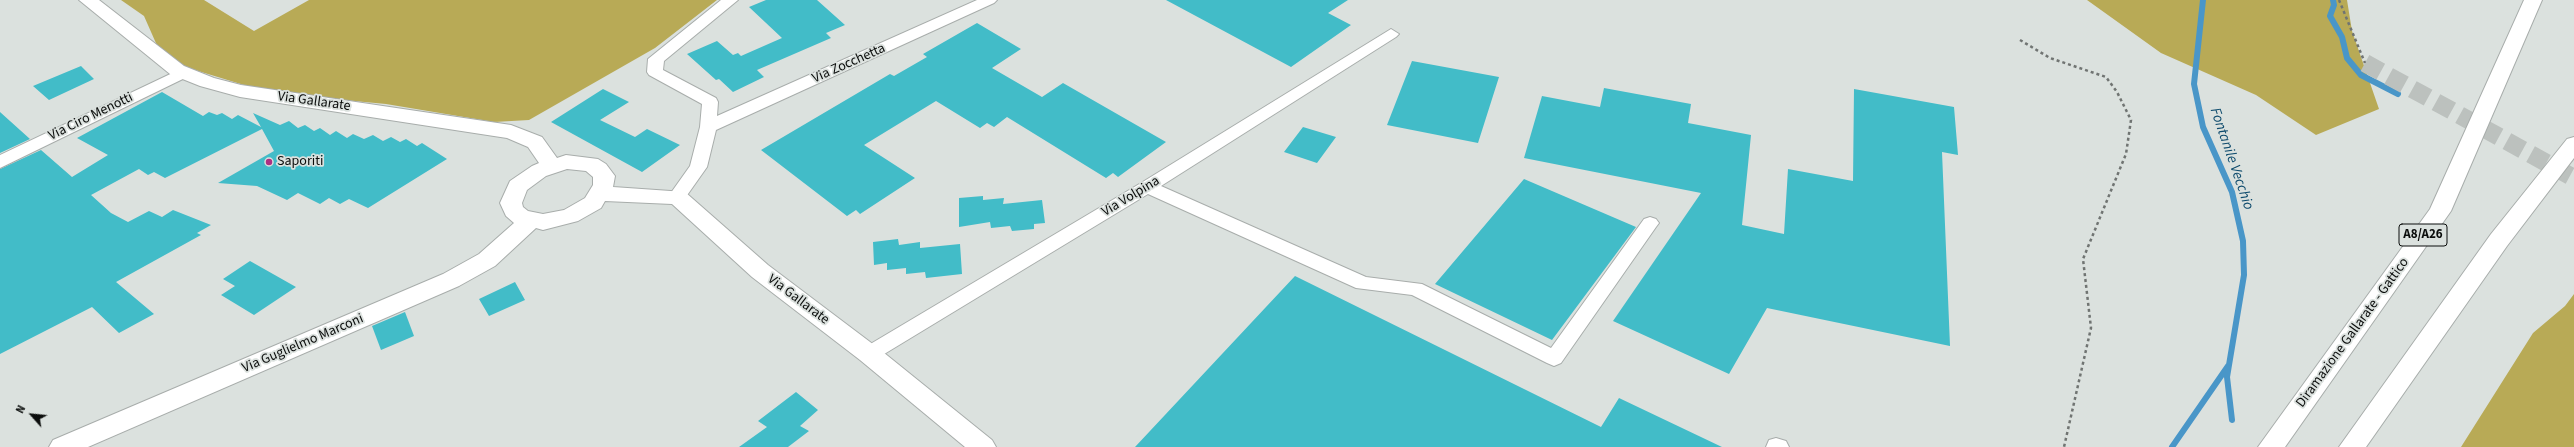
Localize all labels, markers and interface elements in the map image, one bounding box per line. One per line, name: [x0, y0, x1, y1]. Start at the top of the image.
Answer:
street label: Via Zocchetta: [810, 40, 888, 88]
street label: Via Ciro Menotti: [46, 89, 136, 145]
street label: Via Gallarate: [277, 89, 351, 115]
water label: Fontanile Vecchio: [2205, 106, 2257, 212]
place label: Saporiti: [277, 154, 323, 170]
marker: Saporiti: [264, 157, 274, 167]
street label: Via Volpina: [1099, 173, 1163, 221]
road number: A8/A26: [2399, 224, 2447, 246]
street label: Diramazione Gallarate - Gattico: [2293, 255, 2413, 411]
street label: Via Gallarate: [764, 271, 832, 329]
street label: Via Guglielmo Marconi: [240, 311, 366, 377]
north arrow: [12, 395, 52, 435]
text: N: [13, 403, 29, 416]

